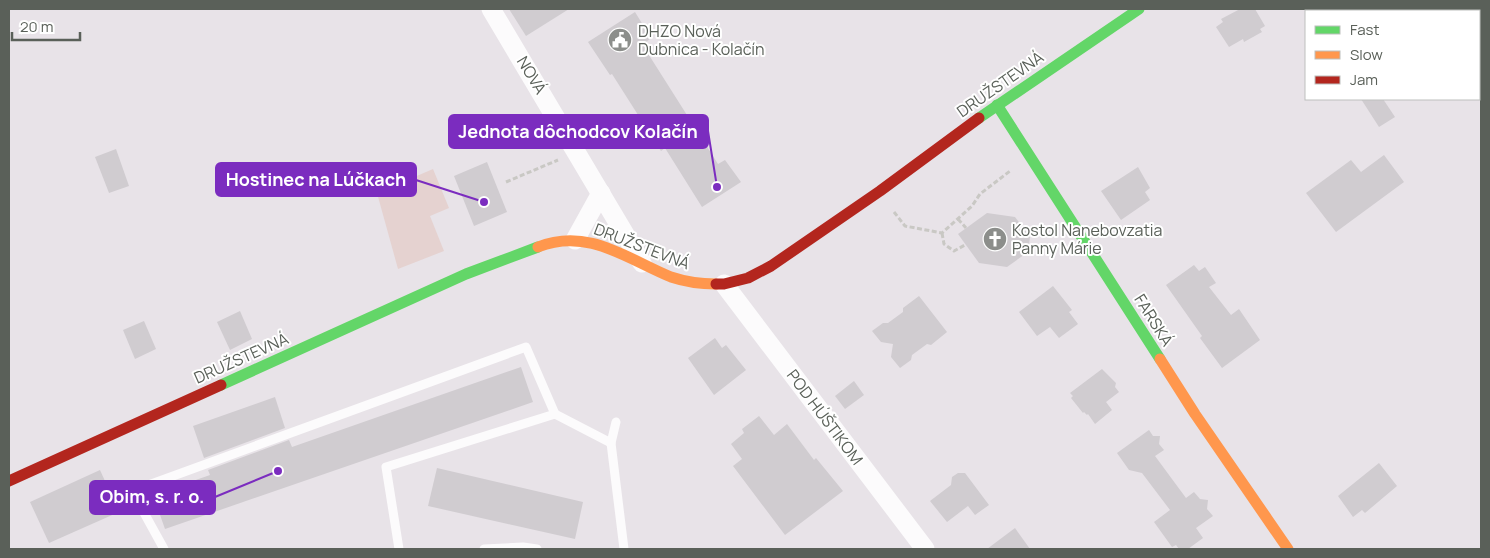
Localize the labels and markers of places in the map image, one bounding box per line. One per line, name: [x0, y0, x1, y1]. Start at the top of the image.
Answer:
place label: DHZO Nová Dubnica - Kolačín: [638, 20, 765, 60]
public building icon: DHZO Nová Dubnica - Kolačín: [607, 27, 633, 53]
callout: Jednota dôchodcov Kolačín: [449, 115, 708, 148]
callout: Hostinec na Lúčkach: [216, 163, 416, 196]
place label: Kostol Nanebovzatia Panny Márie: [1012, 219, 1162, 259]
church icon: Kostol Nanebovzatia Panny Márie: [982, 226, 1008, 252]
callout: Obim, s. r. o.: [90, 481, 215, 514]

